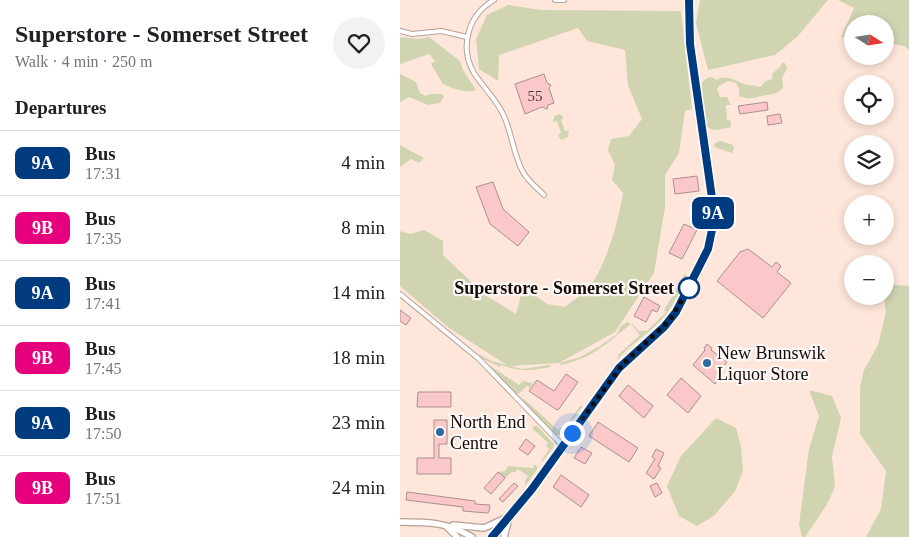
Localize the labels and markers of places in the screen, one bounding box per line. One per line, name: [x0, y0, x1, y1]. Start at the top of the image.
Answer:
marker: Superstore - Somerset Street: [678, 277, 700, 299]
place label: Superstore - Somerset Street: [454, 278, 674, 298]
place label: New Brunswik Liquor Store: [717, 343, 826, 384]
marker: New Brunswik Liquor Store: [701, 357, 713, 369]
place label: North End Centre: [450, 412, 526, 453]
marker: North End Centre: [434, 426, 446, 438]

